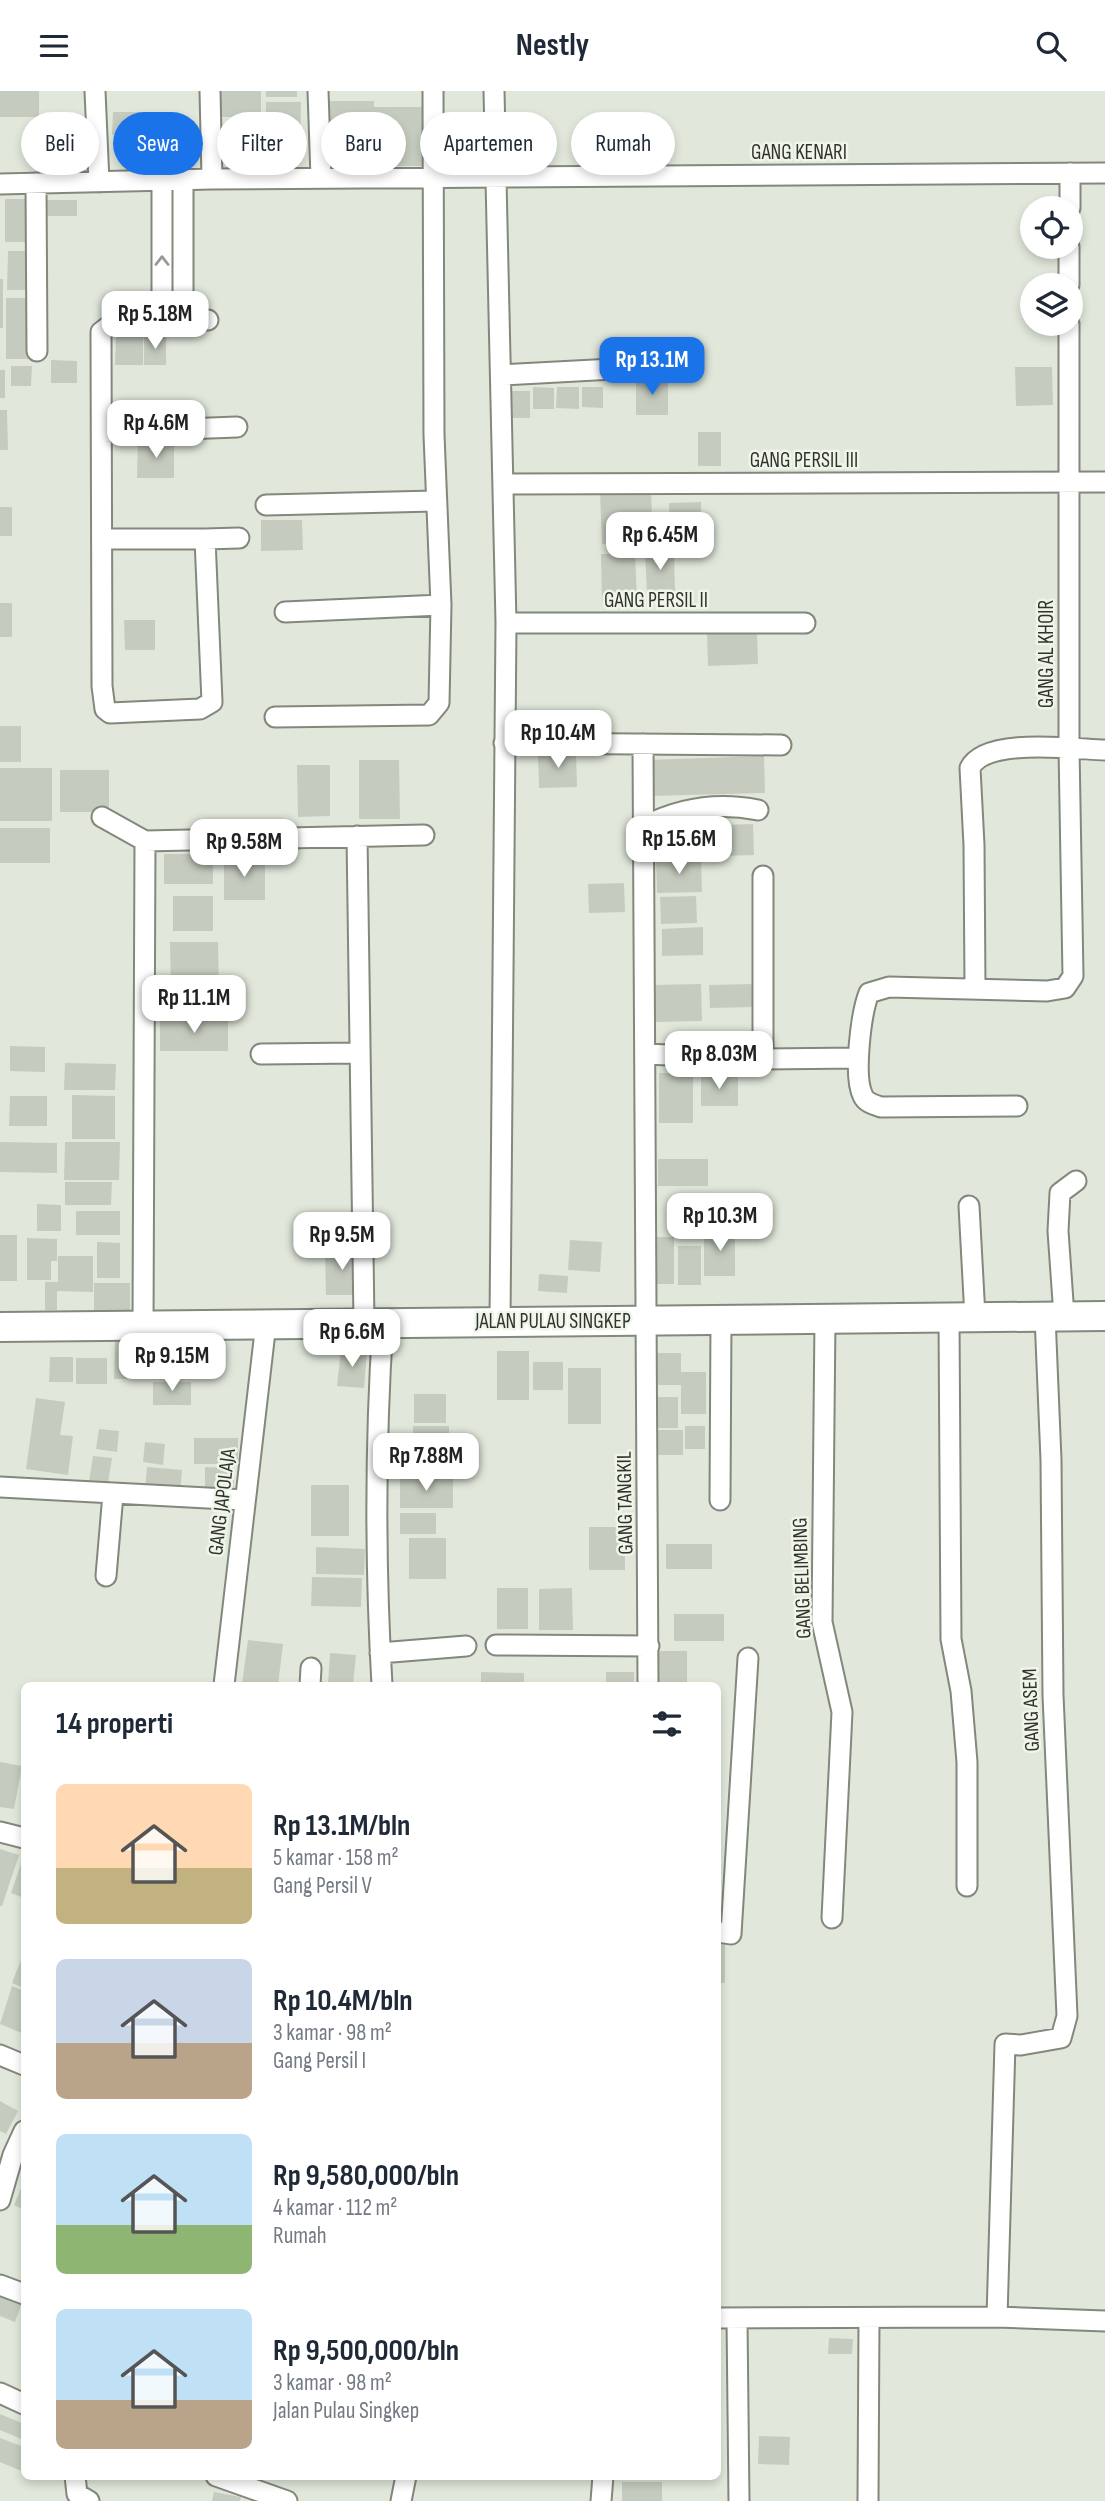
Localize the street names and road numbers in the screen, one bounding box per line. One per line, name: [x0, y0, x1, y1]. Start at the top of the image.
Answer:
street label: GANG KENARI: [751, 140, 847, 165]
street label: GANG PERSIL III: [750, 448, 858, 473]
street label: GANG PERSIL II: [604, 588, 708, 613]
street label: GANG AL KHOIR: [1034, 599, 1059, 708]
street label: JALAN PULAU SINGKEP: [474, 1309, 631, 1334]
street label: GANG JAPOLAJA: [203, 1446, 241, 1557]
street label: GANG TANGKIL: [612, 1451, 638, 1555]
street label: GANG BELIMBING: [787, 1517, 817, 1639]
street label: GANG ASEM: [1017, 1668, 1045, 1752]

